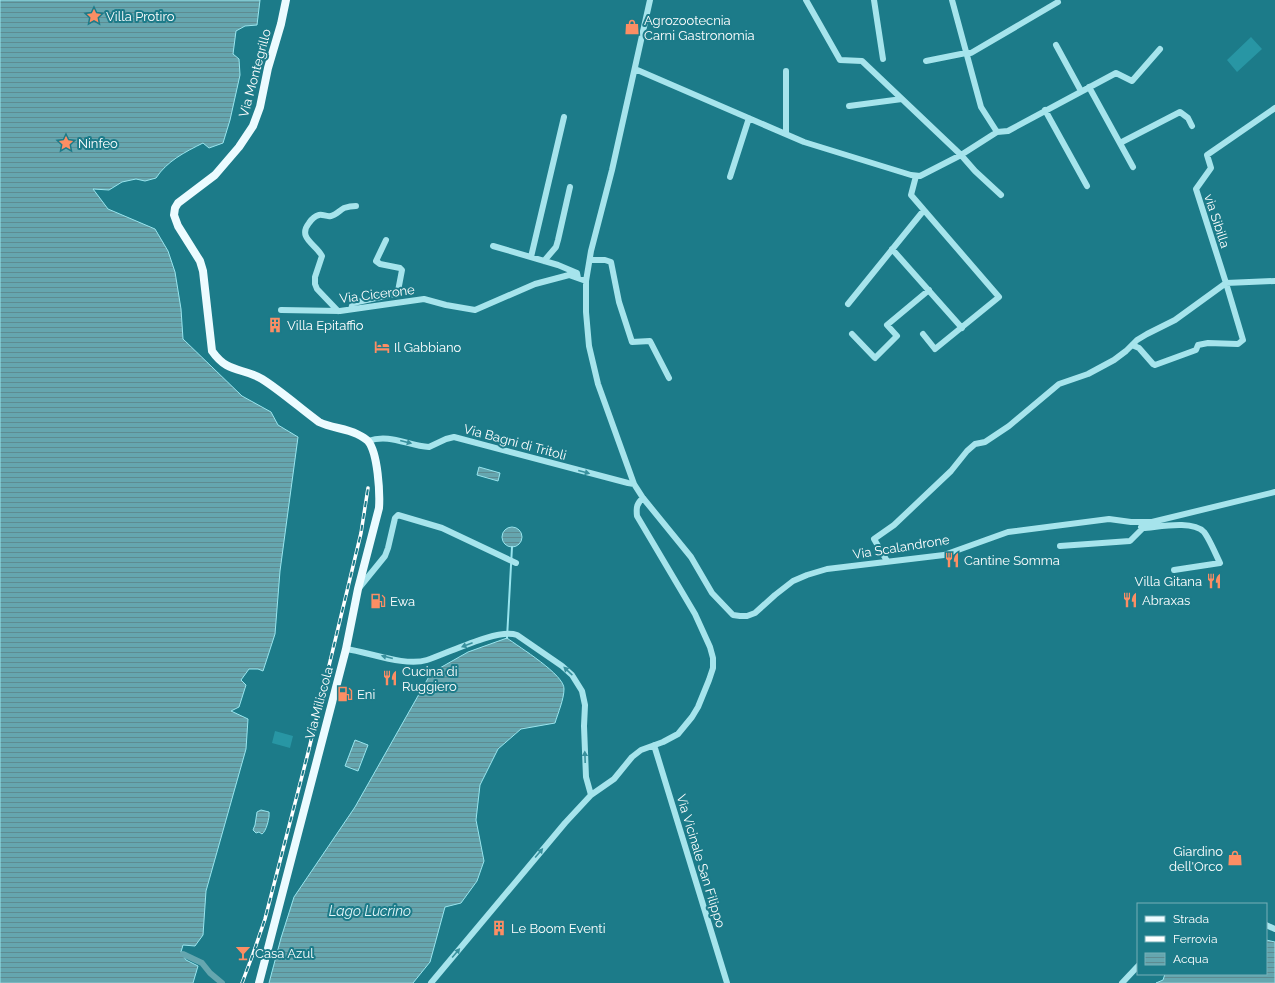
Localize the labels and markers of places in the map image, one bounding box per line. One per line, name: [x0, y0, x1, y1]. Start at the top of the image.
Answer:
place icon: Villa Protiro: [85, 7, 103, 25]
place label: Villa Protiro: [106, 9, 175, 24]
place label: Agrozootecnia Carni Gastronomia: [644, 13, 755, 43]
shop icon: Agrozootecnia Carni Gastronomia: [623, 18, 641, 36]
place icon: Ninfeo: [57, 134, 75, 152]
place label: Ninfeo: [78, 136, 118, 151]
building icon: Villa Epitaffio: [266, 316, 284, 334]
place label: Villa Epitaffio: [287, 318, 364, 333]
hotel icon: Il Gabbiano: [373, 338, 391, 356]
place label: Il Gabbiano: [394, 340, 462, 355]
restaurant icon: Cantine Somma: [943, 551, 961, 569]
place label: Cantine Somma: [964, 553, 1060, 568]
restaurant icon: Villa Gitana: [1205, 572, 1223, 590]
place label: Villa Gitana: [1135, 574, 1202, 589]
restaurant icon: Abraxas: [1121, 591, 1139, 609]
fuel station icon: Ewa: [369, 592, 387, 610]
place label: Abraxas: [1142, 593, 1190, 608]
place label: Ewa: [390, 594, 415, 609]
place label: Cucina di Ruggiero: [402, 664, 458, 694]
restaurant icon: Cucina di Ruggiero: [381, 669, 399, 687]
fuel station icon: Eni: [336, 685, 354, 703]
place label: Eni: [357, 687, 375, 702]
place label: Giardino dell'Orco: [1169, 844, 1223, 874]
shop icon: Giardino dell'Orco: [1226, 849, 1244, 867]
building icon: Le Boom Eventi: [490, 919, 508, 937]
place label: Le Boom Eventi: [511, 921, 605, 936]
bar icon: Casa Azul: [234, 944, 252, 962]
place label: Casa Azul: [255, 946, 314, 961]

